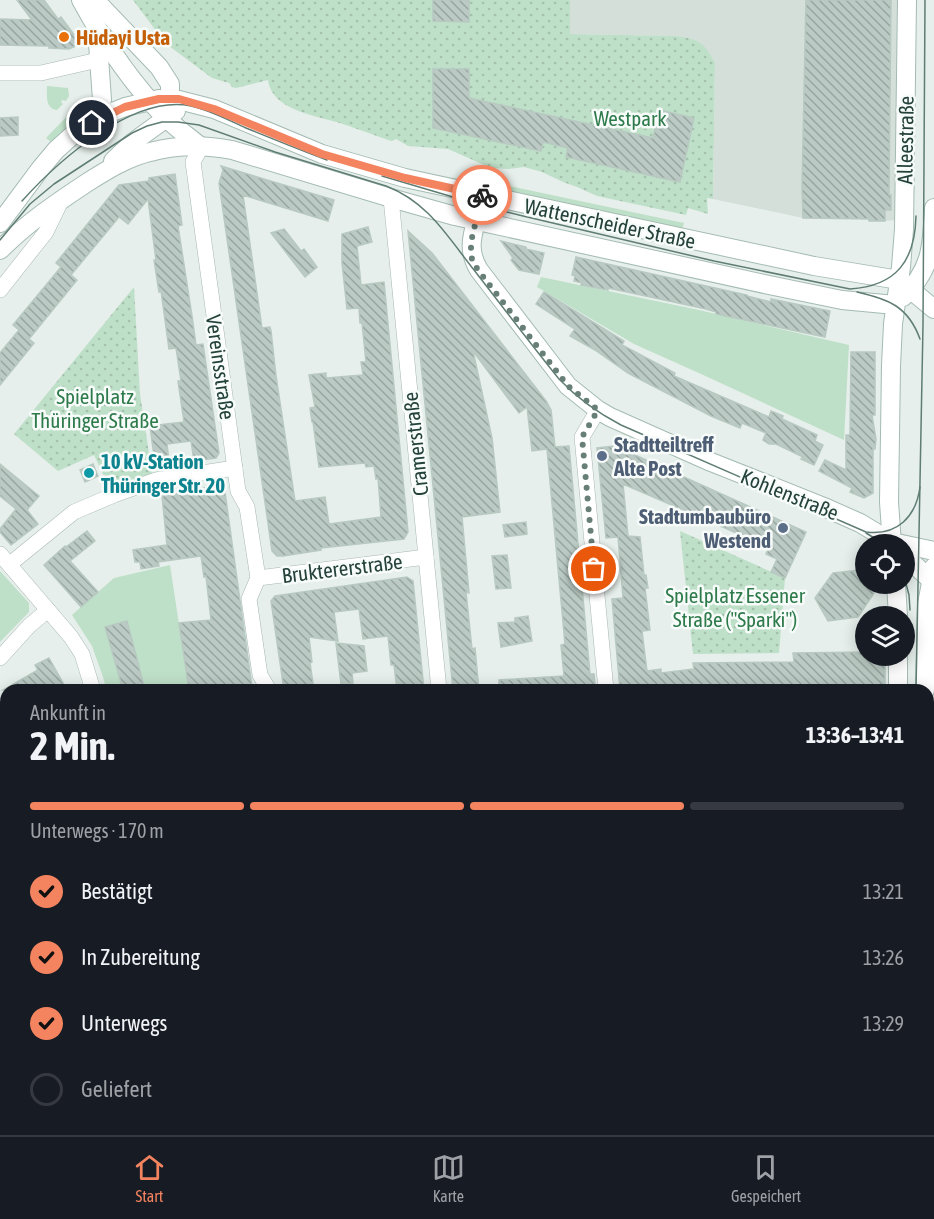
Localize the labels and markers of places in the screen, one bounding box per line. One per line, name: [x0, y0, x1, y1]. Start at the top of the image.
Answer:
place label: Hüdayi Usta: [76, 25, 170, 49]
marker: Hüdayi Usta: [57, 30, 71, 44]
pin: [66, 97, 117, 148]
place label: Stadtteiltreff Alte Post: [613, 432, 714, 480]
place label: 10 kV-Station Thüringer Str. 20: [101, 449, 225, 497]
marker: Stadtteiltreff Alte Post: [595, 449, 609, 463]
marker: 10 kV-Station Thüringer Str. 20: [82, 466, 96, 480]
place label: Stadtumbaubüro Westend: [639, 504, 771, 552]
marker: Stadtumbaubüro Westend: [776, 521, 790, 535]
pin: [568, 543, 619, 594]

